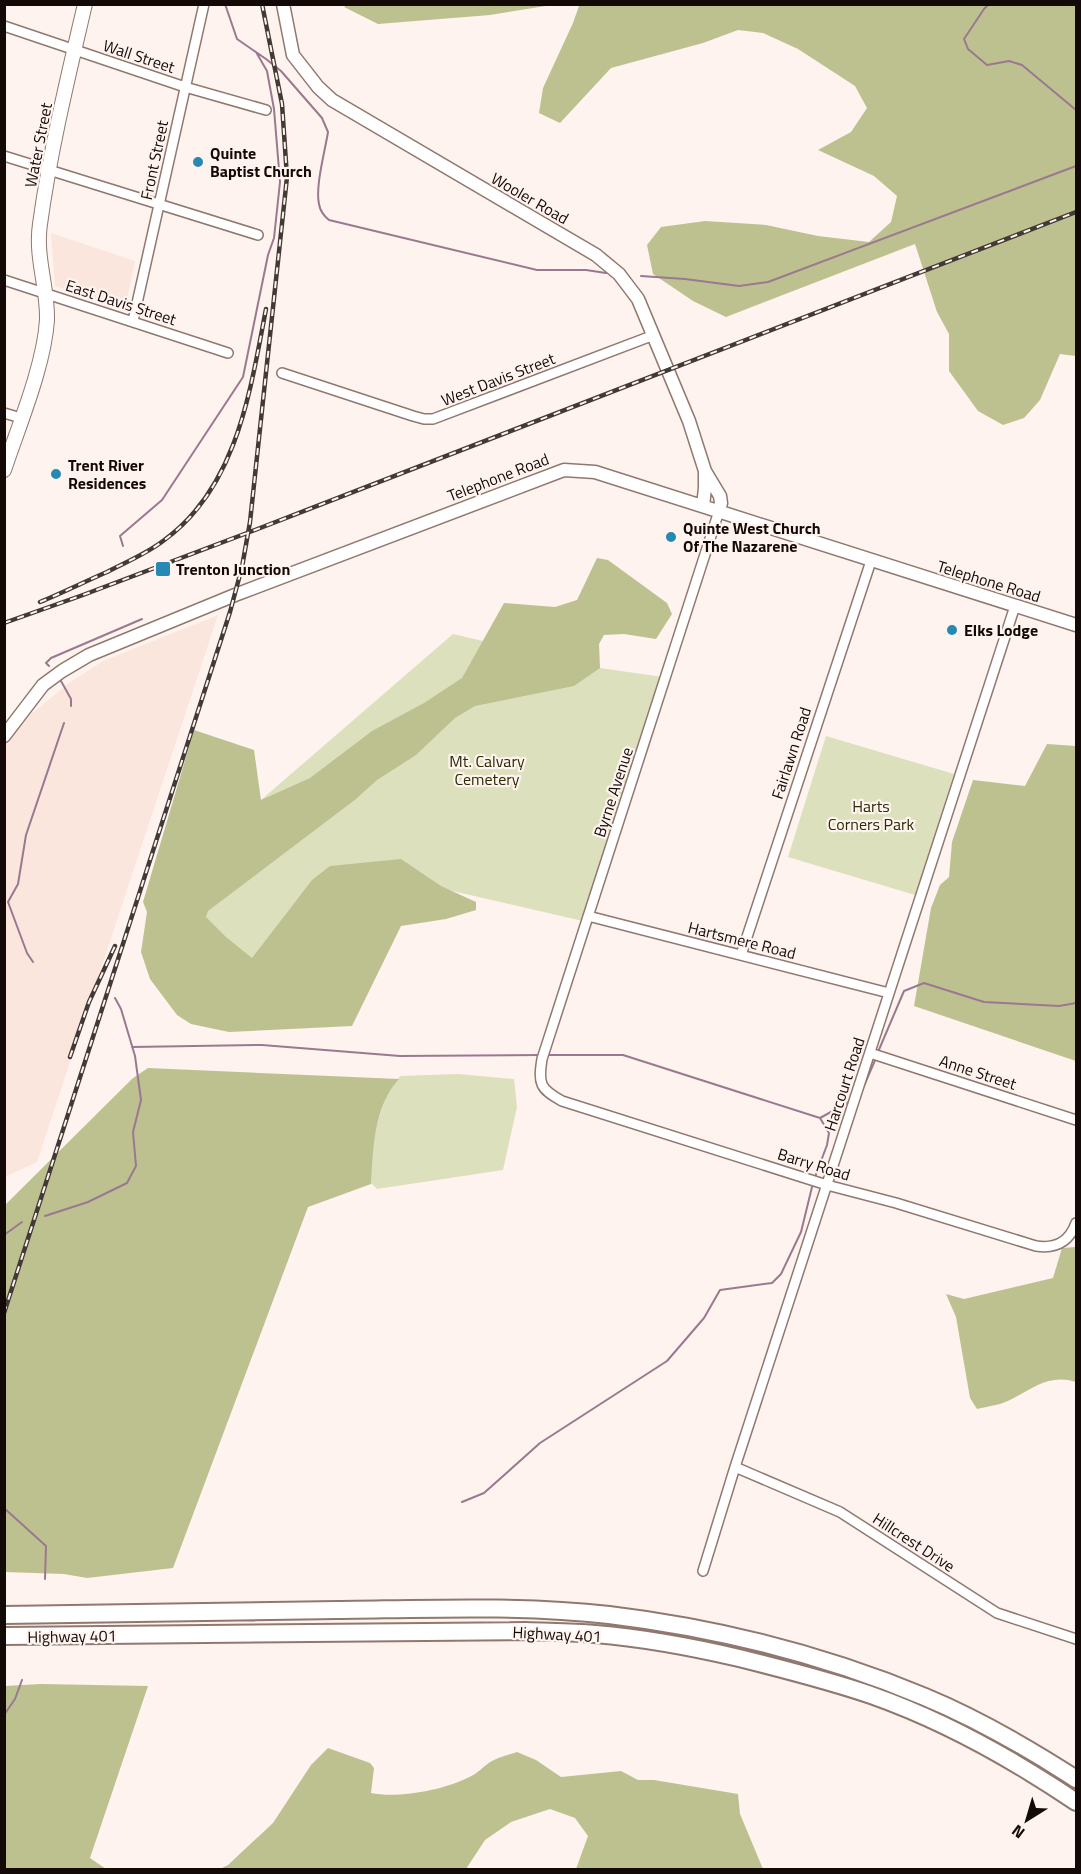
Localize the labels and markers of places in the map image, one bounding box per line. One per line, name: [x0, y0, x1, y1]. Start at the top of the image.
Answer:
place label: Quinte Baptist Church: [210, 141, 312, 183]
marker: Quinte Baptist Church: [191, 155, 205, 169]
place label: Trent River Residences: [68, 453, 146, 495]
marker: Trent River Residences: [49, 467, 63, 481]
place label: Quinte West Church Of The Nazarene: [683, 516, 821, 558]
marker: Quinte West Church Of The Nazarene: [664, 530, 678, 544]
place label: Trenton Junction: [176, 557, 290, 581]
marker: Trenton Junction: [154, 560, 172, 578]
place label: Elks Lodge: [964, 618, 1038, 642]
marker: Elks Lodge: [945, 623, 959, 637]

